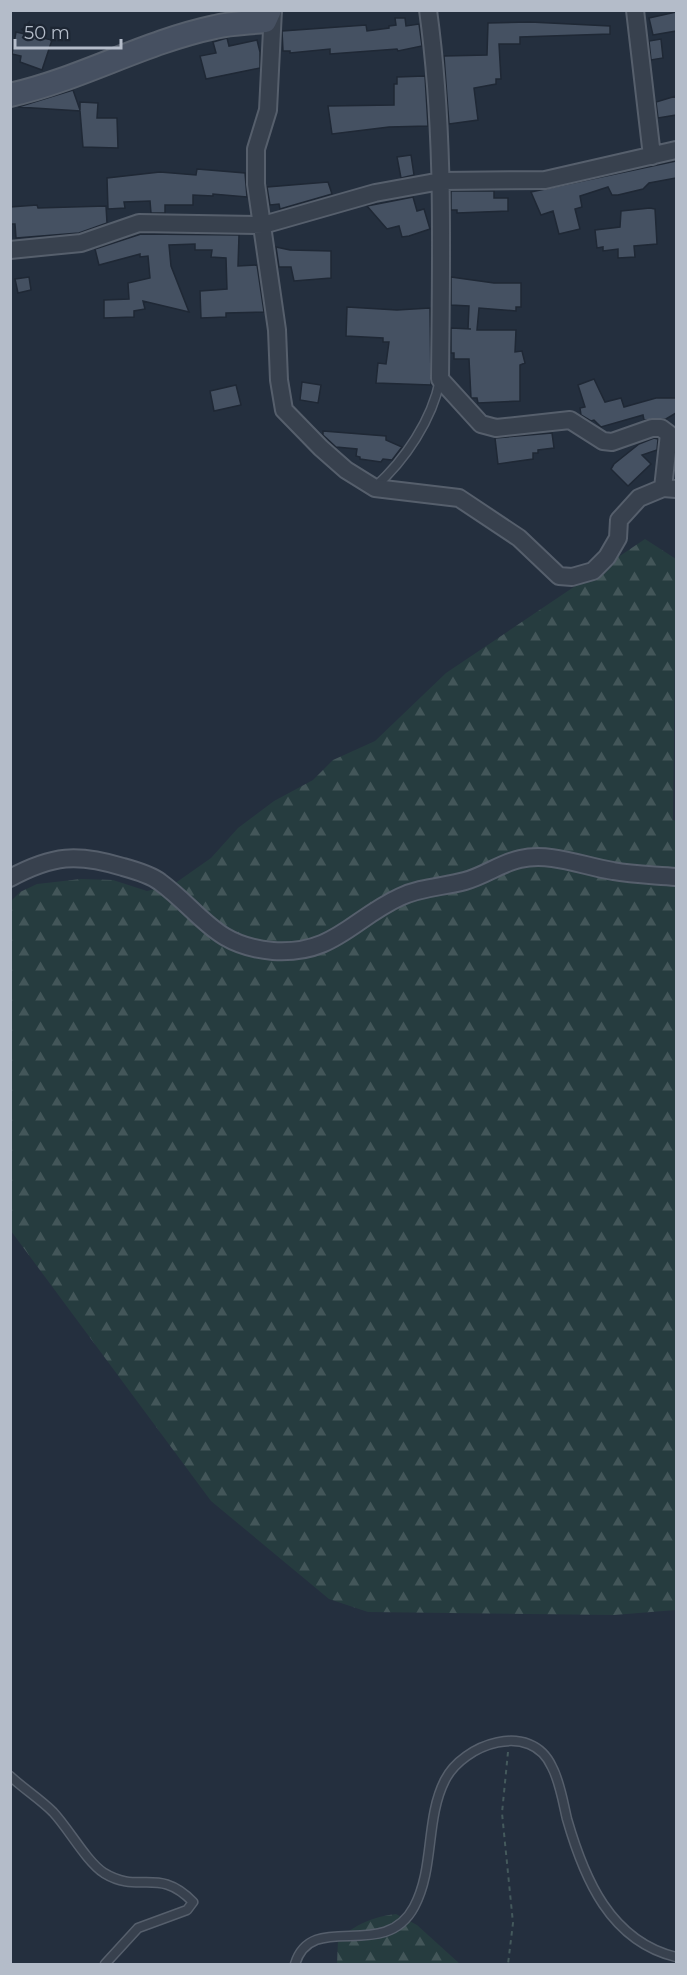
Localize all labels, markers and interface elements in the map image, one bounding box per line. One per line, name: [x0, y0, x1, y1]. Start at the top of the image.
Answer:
scale bar: [15, 12, 122, 50]
text: 50 m: [24, 22, 70, 44]

